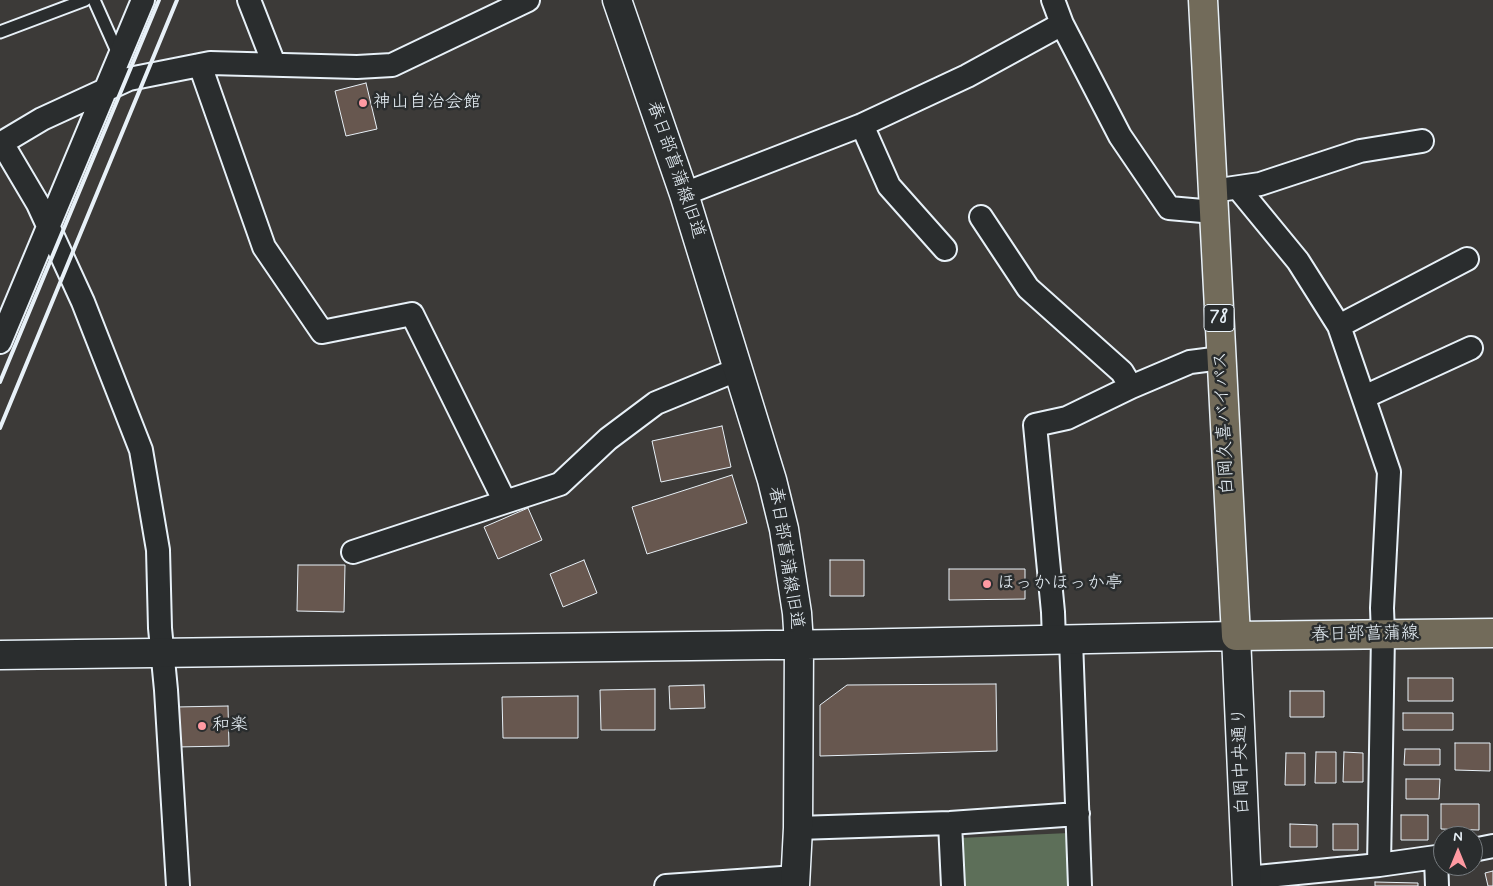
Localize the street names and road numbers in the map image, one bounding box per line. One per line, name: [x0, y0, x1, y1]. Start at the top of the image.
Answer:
street label: 春日部菖蒲線旧道: [641, 98, 709, 242]
road number: 78: [1204, 304, 1234, 332]
street label: 白岡久喜バイパス: [1210, 351, 1240, 495]
street label: 春日部菖蒲線旧道: [763, 485, 807, 631]
street label: 春日部菖蒲線: [1311, 623, 1419, 647]
street label: 白岡中央通り: [1229, 707, 1255, 815]

